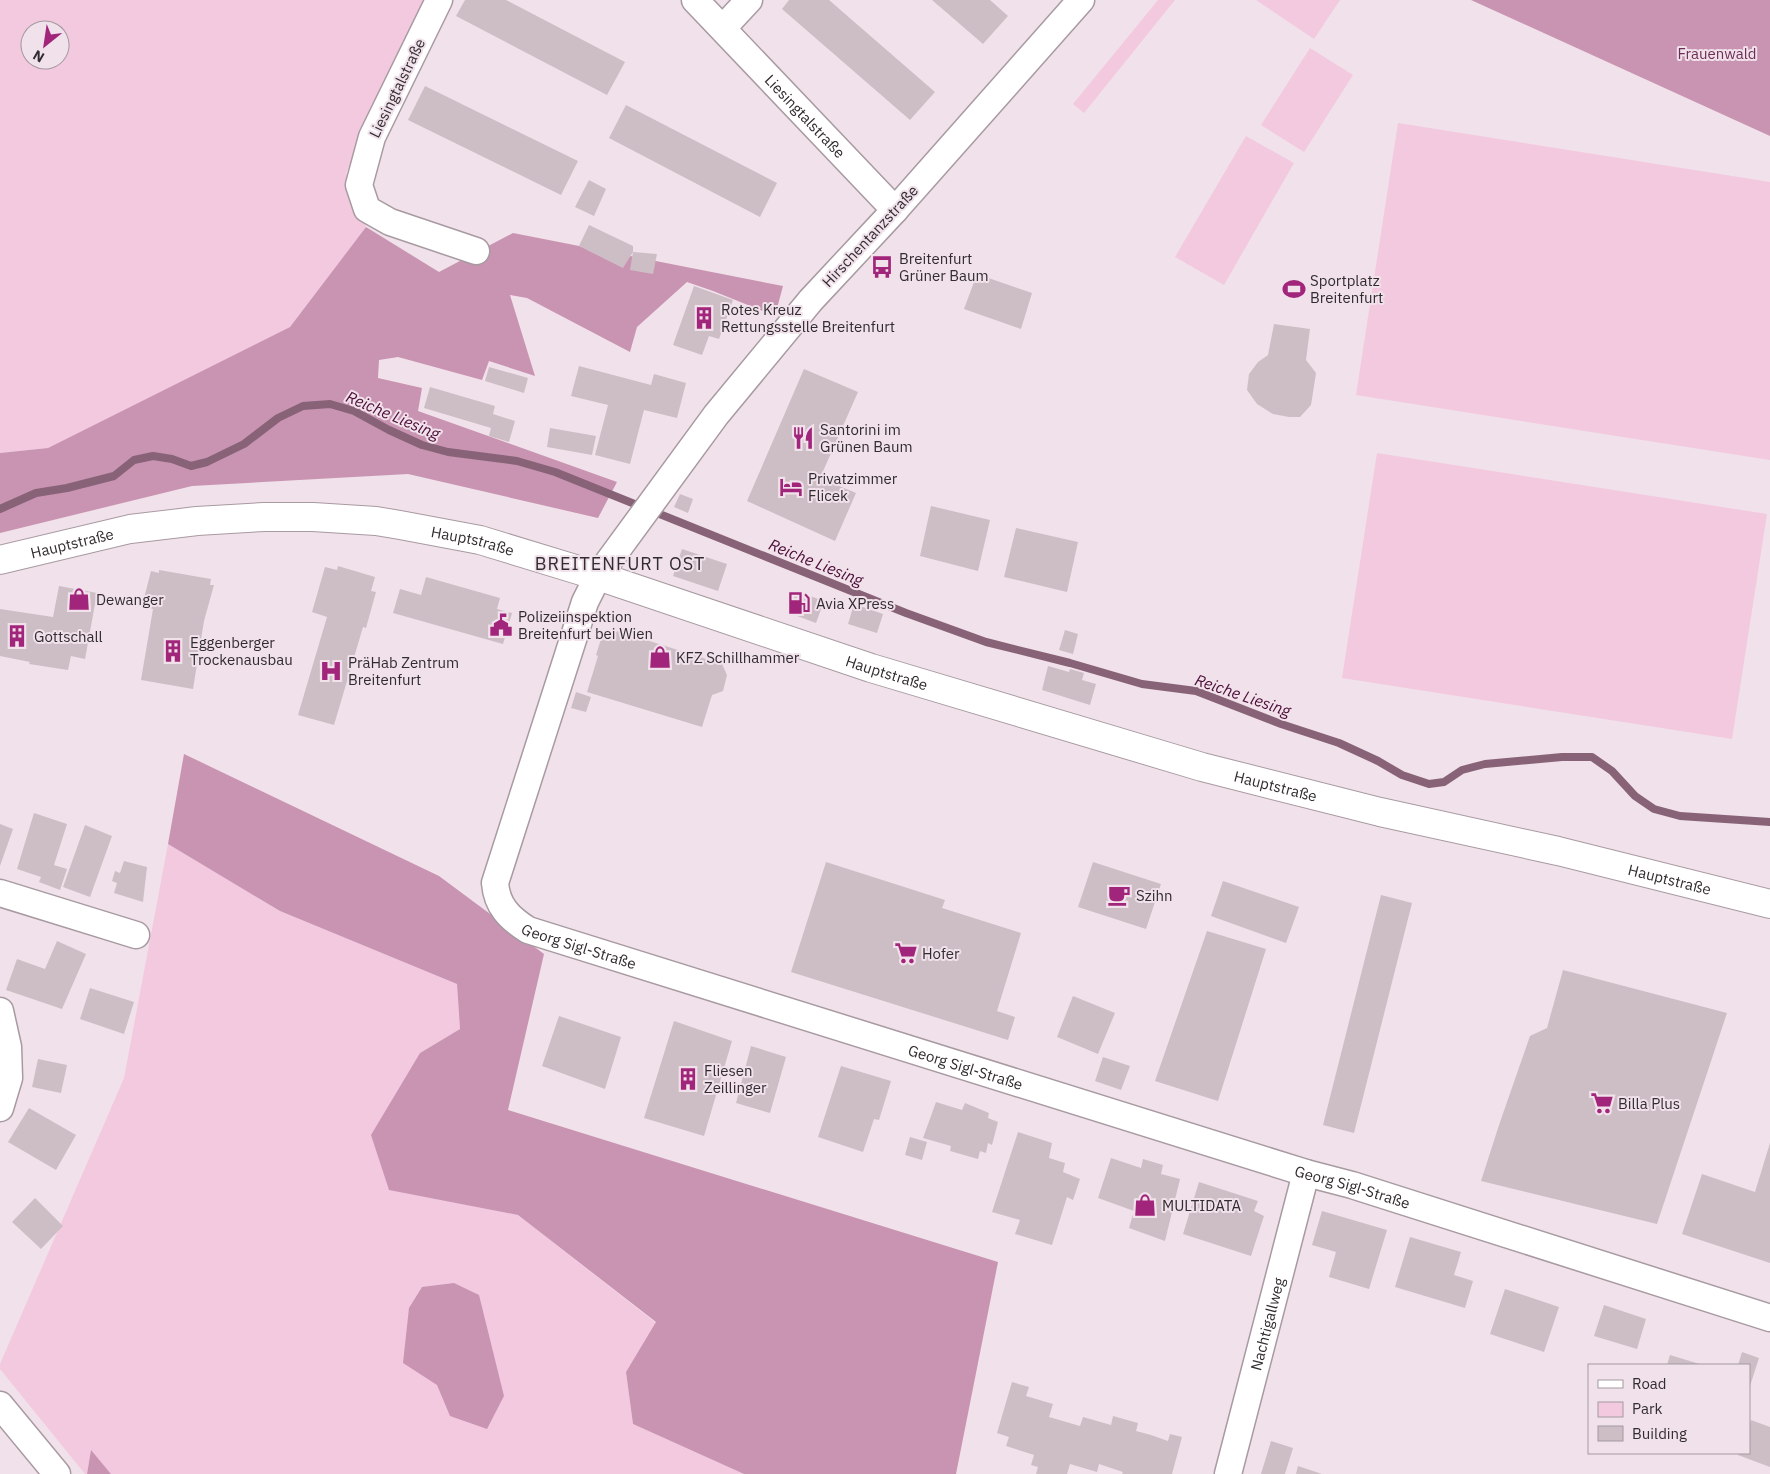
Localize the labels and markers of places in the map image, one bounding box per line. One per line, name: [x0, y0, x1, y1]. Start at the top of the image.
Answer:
place label: Breitenfurt Grüner Baum: [899, 249, 989, 285]
bus stop icon: Breitenfurt Grüner Baum: [869, 254, 895, 280]
place label: Sportplatz Breitenfurt: [1310, 271, 1383, 307]
sports icon: Sportplatz Breitenfurt: [1281, 276, 1307, 302]
place label: Rotes Kreuz Rettungsstelle Breitenfurt: [721, 300, 895, 336]
building icon: Rotes Kreuz Rettungsstelle Breitenfurt: [691, 305, 717, 331]
place label: Santorini im Grünen Baum: [820, 420, 913, 456]
restaurant icon: Santorini im Grünen Baum: [790, 425, 816, 451]
place label: Privatzimmer Flicek: [808, 469, 898, 505]
hotel icon: Privatzimmer Flicek: [778, 474, 804, 500]
shop icon: Dewanger: [66, 586, 92, 612]
place label: Dewanger: [96, 590, 164, 609]
fuel station icon: Avia XPress: [786, 590, 812, 616]
place label: Avia XPress: [816, 594, 894, 613]
place label: Polizeiinspektion Breitenfurt bei Wien: [518, 607, 653, 643]
public building icon: Polizeiinspektion Breitenfurt bei Wien: [488, 612, 514, 638]
building icon: Gottschall: [4, 623, 30, 649]
place label: Gottschall: [34, 627, 103, 646]
place label: Eggenberger Trockenausbau: [190, 633, 293, 669]
building icon: Eggenberger Trockenausbau: [160, 638, 186, 664]
shop icon: KFZ Schillhammer: [647, 644, 673, 670]
place label: KFZ Schillhammer: [676, 648, 800, 667]
place label: PräHab Zentrum Breitenfurt: [348, 653, 459, 689]
hospital icon: PräHab Zentrum Breitenfurt: [318, 658, 344, 684]
cafe icon: Szihn: [1106, 882, 1132, 908]
place label: Szihn: [1136, 886, 1172, 905]
supermarket icon: Hofer: [893, 940, 919, 966]
place label: Hofer: [922, 944, 960, 963]
place label: Fliesen Zeillinger: [704, 1061, 767, 1097]
building icon: Fliesen Zeillinger: [675, 1066, 701, 1092]
supermarket icon: Billa Plus: [1589, 1090, 1615, 1116]
place label: Billa Plus: [1618, 1094, 1680, 1113]
shop icon: MULTIDATA: [1132, 1192, 1158, 1218]
place label: MULTIDATA: [1162, 1196, 1241, 1215]

